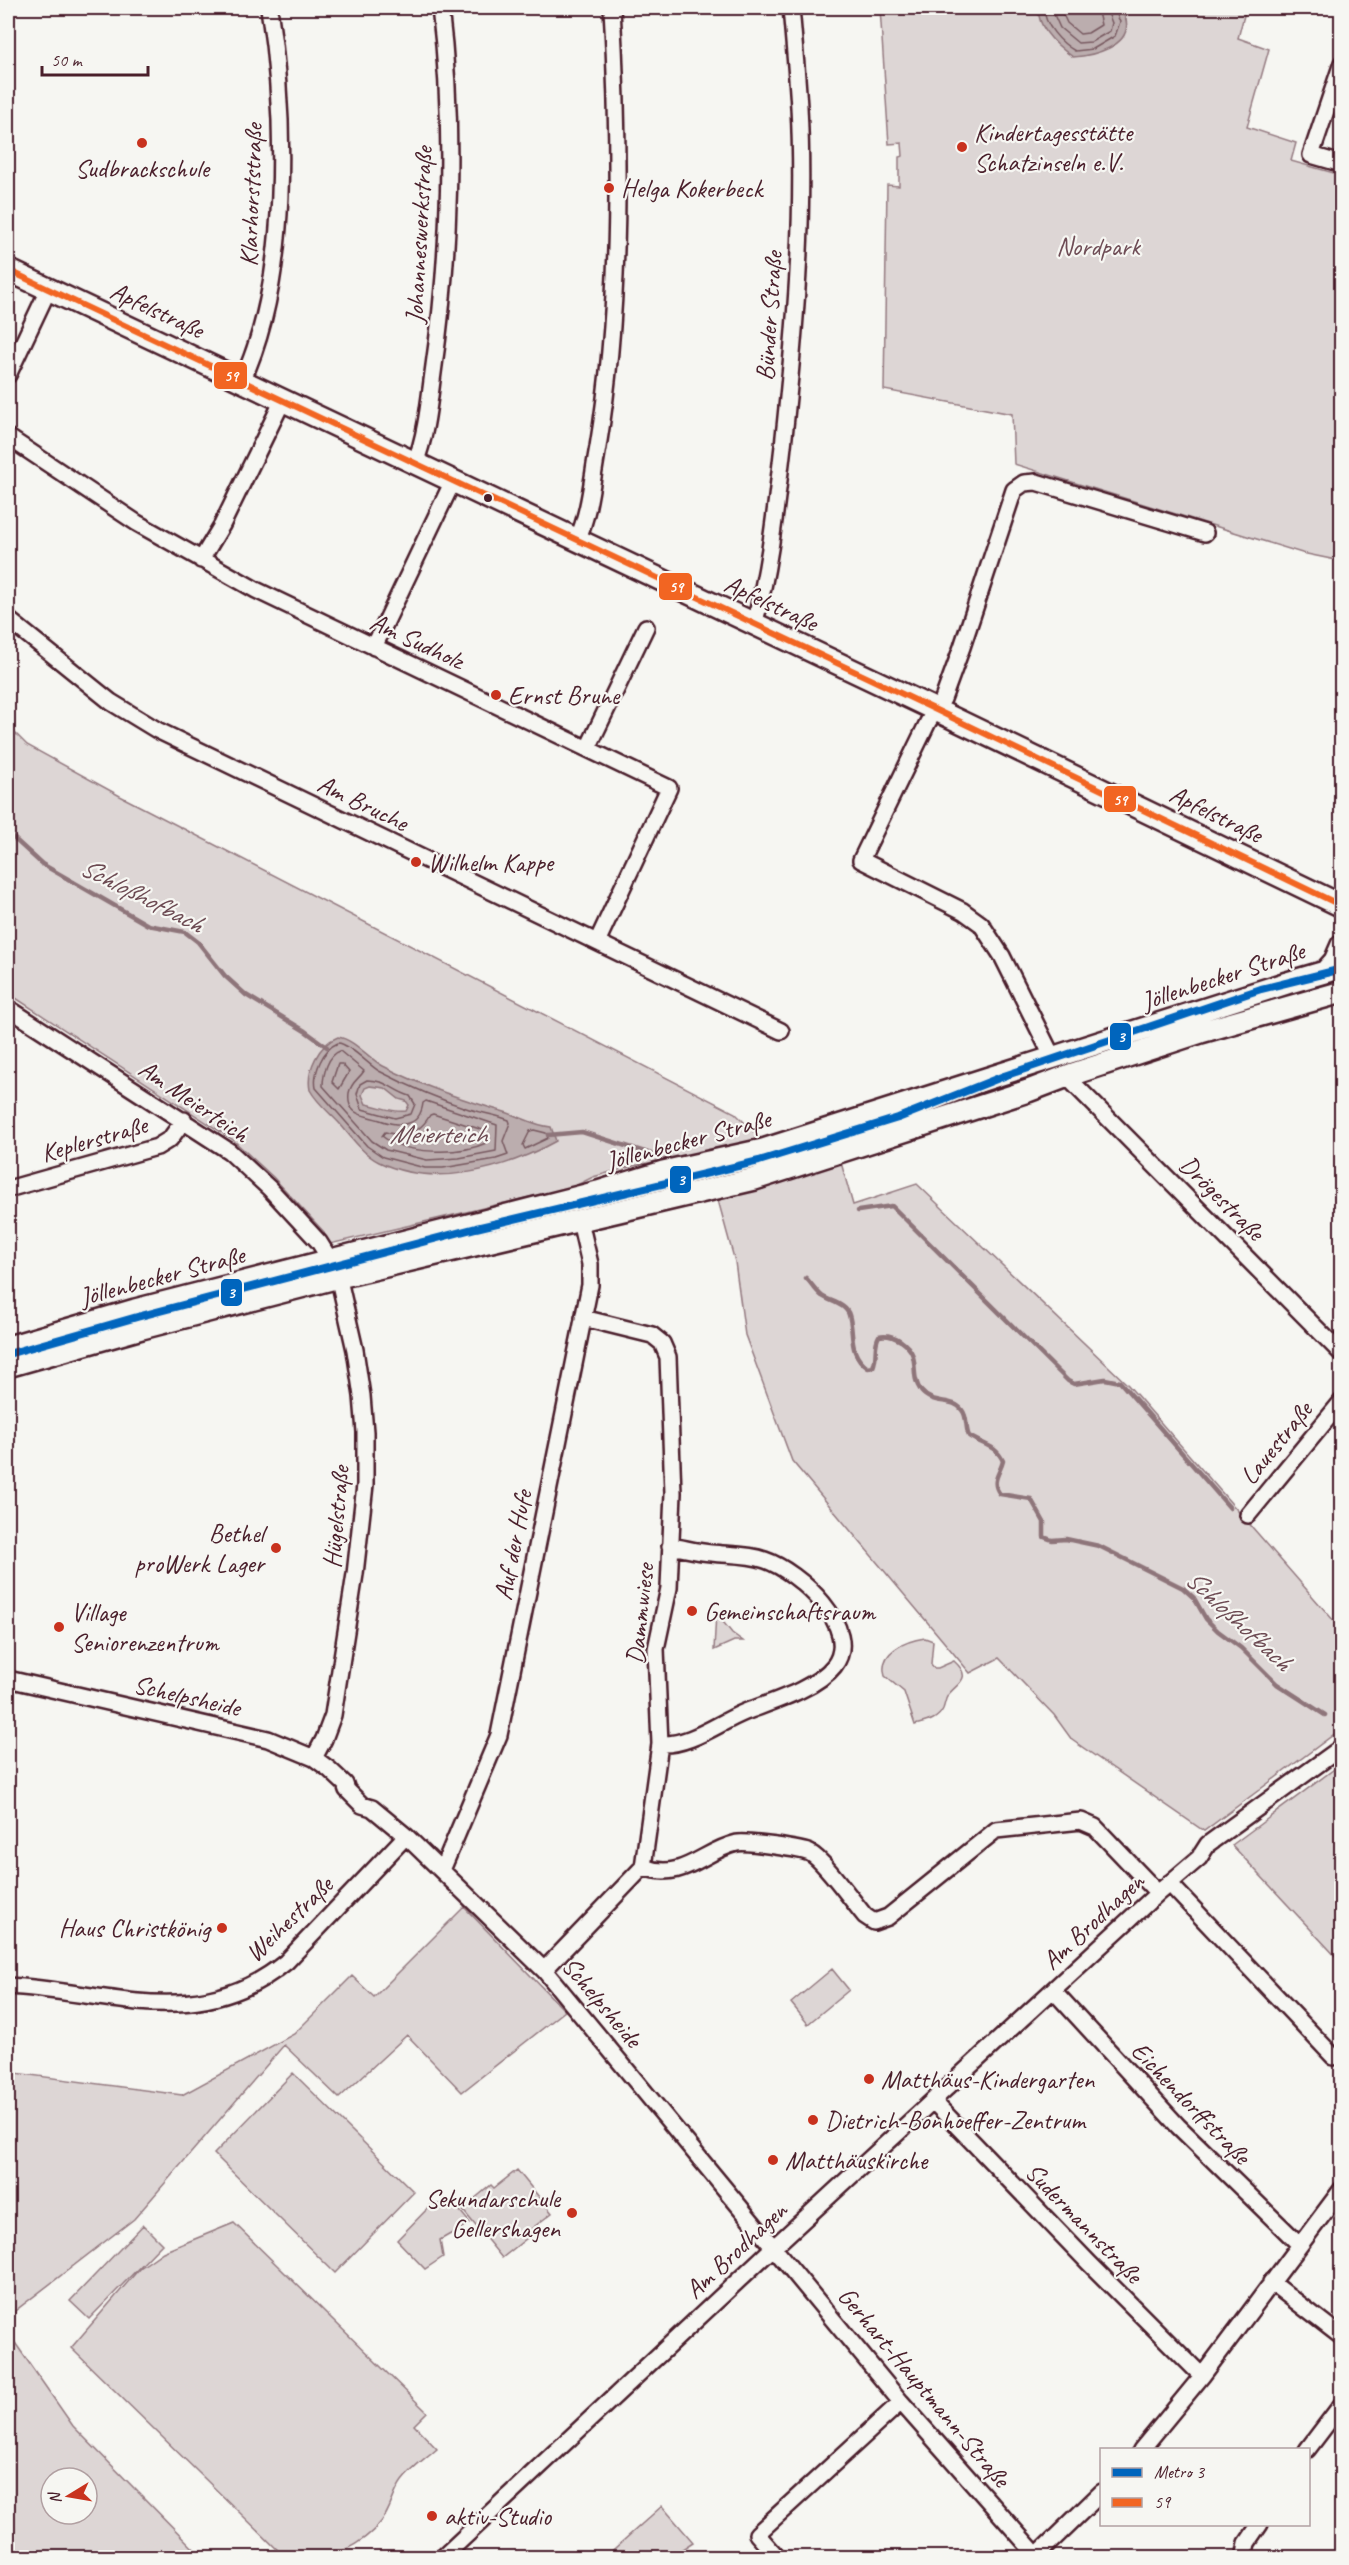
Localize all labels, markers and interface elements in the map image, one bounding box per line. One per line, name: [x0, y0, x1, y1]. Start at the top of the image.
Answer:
scale bar: [42, 39, 148, 77]
text: 50 m: [51, 49, 84, 71]
place label: Kindertagesstätte Schatzinseln e.V.: [974, 116, 1135, 179]
street label: Klarhorststraße: [232, 120, 270, 267]
marker: Sudbrackschule: [135, 136, 149, 150]
marker: Kindertagesstätte Schatzinseln e.V.: [955, 140, 969, 154]
street label: Johanneswerkstraße: [398, 143, 440, 326]
place label: Sudbrackschule: [75, 152, 212, 185]
place label: Helga Kokerbeck: [621, 172, 765, 205]
marker: Helga Kokerbeck: [602, 181, 616, 195]
park label: Nordpark: [1056, 230, 1141, 263]
street label: Bünder Straße: [748, 248, 790, 382]
street label: Apfelstraße: [105, 274, 211, 347]
line badge: 59: [213, 361, 248, 390]
text: 59: [224, 366, 240, 386]
unlabelled marker: [482, 492, 494, 504]
street label: Apfelstraße: [719, 567, 825, 640]
line badge: 59: [658, 572, 693, 601]
text: 59: [669, 577, 685, 597]
street label: Am Sudholz: [365, 605, 472, 678]
place label: Ernst Brune: [508, 679, 621, 712]
marker: Ernst Brune: [489, 688, 503, 702]
street label: Am Bruche: [312, 767, 415, 840]
street label: Apfelstraße: [1164, 777, 1270, 852]
line badge: 59: [1103, 785, 1137, 813]
text: 59: [1113, 790, 1129, 810]
place label: Wilhelm Kappe: [428, 846, 555, 879]
water label: Schloßhofbach: [75, 850, 211, 941]
marker: Wilhelm Kappe: [409, 855, 423, 869]
street label: Jöllenbecker Straße: [1135, 933, 1311, 1018]
line badge: 3: [1109, 1022, 1132, 1051]
text: 3: [1117, 1027, 1126, 1047]
street label: Am Meierteich: [132, 1052, 257, 1151]
street label: Jöllenbecker Straße: [600, 1101, 777, 1178]
street label: Keplerstraße: [37, 1107, 153, 1170]
water label: Meierteich: [389, 1117, 489, 1151]
street label: Drögestraße: [1172, 1148, 1273, 1249]
line badge: 3: [669, 1165, 692, 1194]
text: 3: [677, 1170, 686, 1190]
street label: Jöllenbecker Straße: [74, 1237, 251, 1314]
line badge: 3: [220, 1278, 243, 1307]
text: 3: [227, 1283, 236, 1303]
street label: Lauestraße: [1232, 1393, 1321, 1491]
street label: Hügelstraße: [315, 1462, 357, 1569]
street label: Auf der Hufe: [486, 1485, 540, 1603]
place label: Bethel proWerk Lager: [135, 1517, 269, 1580]
marker: Bethel proWerk Lager: [269, 1541, 283, 1555]
street label: Dammwiese: [618, 1560, 662, 1666]
water label: Schloßhofbach: [1179, 1562, 1301, 1679]
place label: Gemeinschaftsraum: [704, 1595, 877, 1628]
place label: Village Seniorenzentrum: [71, 1596, 221, 1659]
marker: Gemeinschaftsraum: [685, 1604, 699, 1618]
marker: Village Seniorenzentrum: [52, 1620, 66, 1634]
street label: Schelpsheide: [130, 1668, 246, 1725]
street label: Am Brodhagen: [1035, 1864, 1152, 1977]
street label: Weihestraße: [238, 1867, 342, 1969]
place label: Haus Christkönig: [59, 1912, 212, 1945]
marker: Haus Christkönig: [215, 1921, 229, 1935]
street label: Schelpsheide: [554, 1950, 651, 2056]
street label: Eichendorffstraße: [1124, 2035, 1260, 2173]
place label: Matthäus-Kindergarten: [881, 2063, 1096, 2096]
marker: Matthäus-Kindergarten: [862, 2072, 876, 2086]
place label: Dietrich-Bonhoeffer-Zentrum: [825, 2104, 1087, 2137]
marker: Dietrich-Bonhoeffer-Zentrum: [806, 2113, 820, 2127]
place label: Matthäuskirche: [785, 2144, 929, 2177]
marker: Matthäuskirche: [766, 2153, 780, 2167]
street label: Sudermannstraße: [1018, 2156, 1152, 2292]
place label: Sekundarschule Gellershagen: [425, 2182, 562, 2245]
street label: Am Brodhagen: [678, 2193, 795, 2306]
marker: Sekundarschule Gellershagen: [565, 2206, 579, 2220]
street label: Gerhart-Hauptmann-Straße: [831, 2280, 1019, 2496]
legend: [1100, 2448, 1310, 2526]
text: Metro 3: [1154, 2461, 1206, 2483]
north arrow: [39, 2466, 99, 2526]
text: N: [44, 2489, 66, 2505]
text: 59: [1154, 2491, 1172, 2513]
place label: aktiv-Studio: [444, 2500, 553, 2533]
marker: aktiv-Studio: [425, 2509, 439, 2523]

